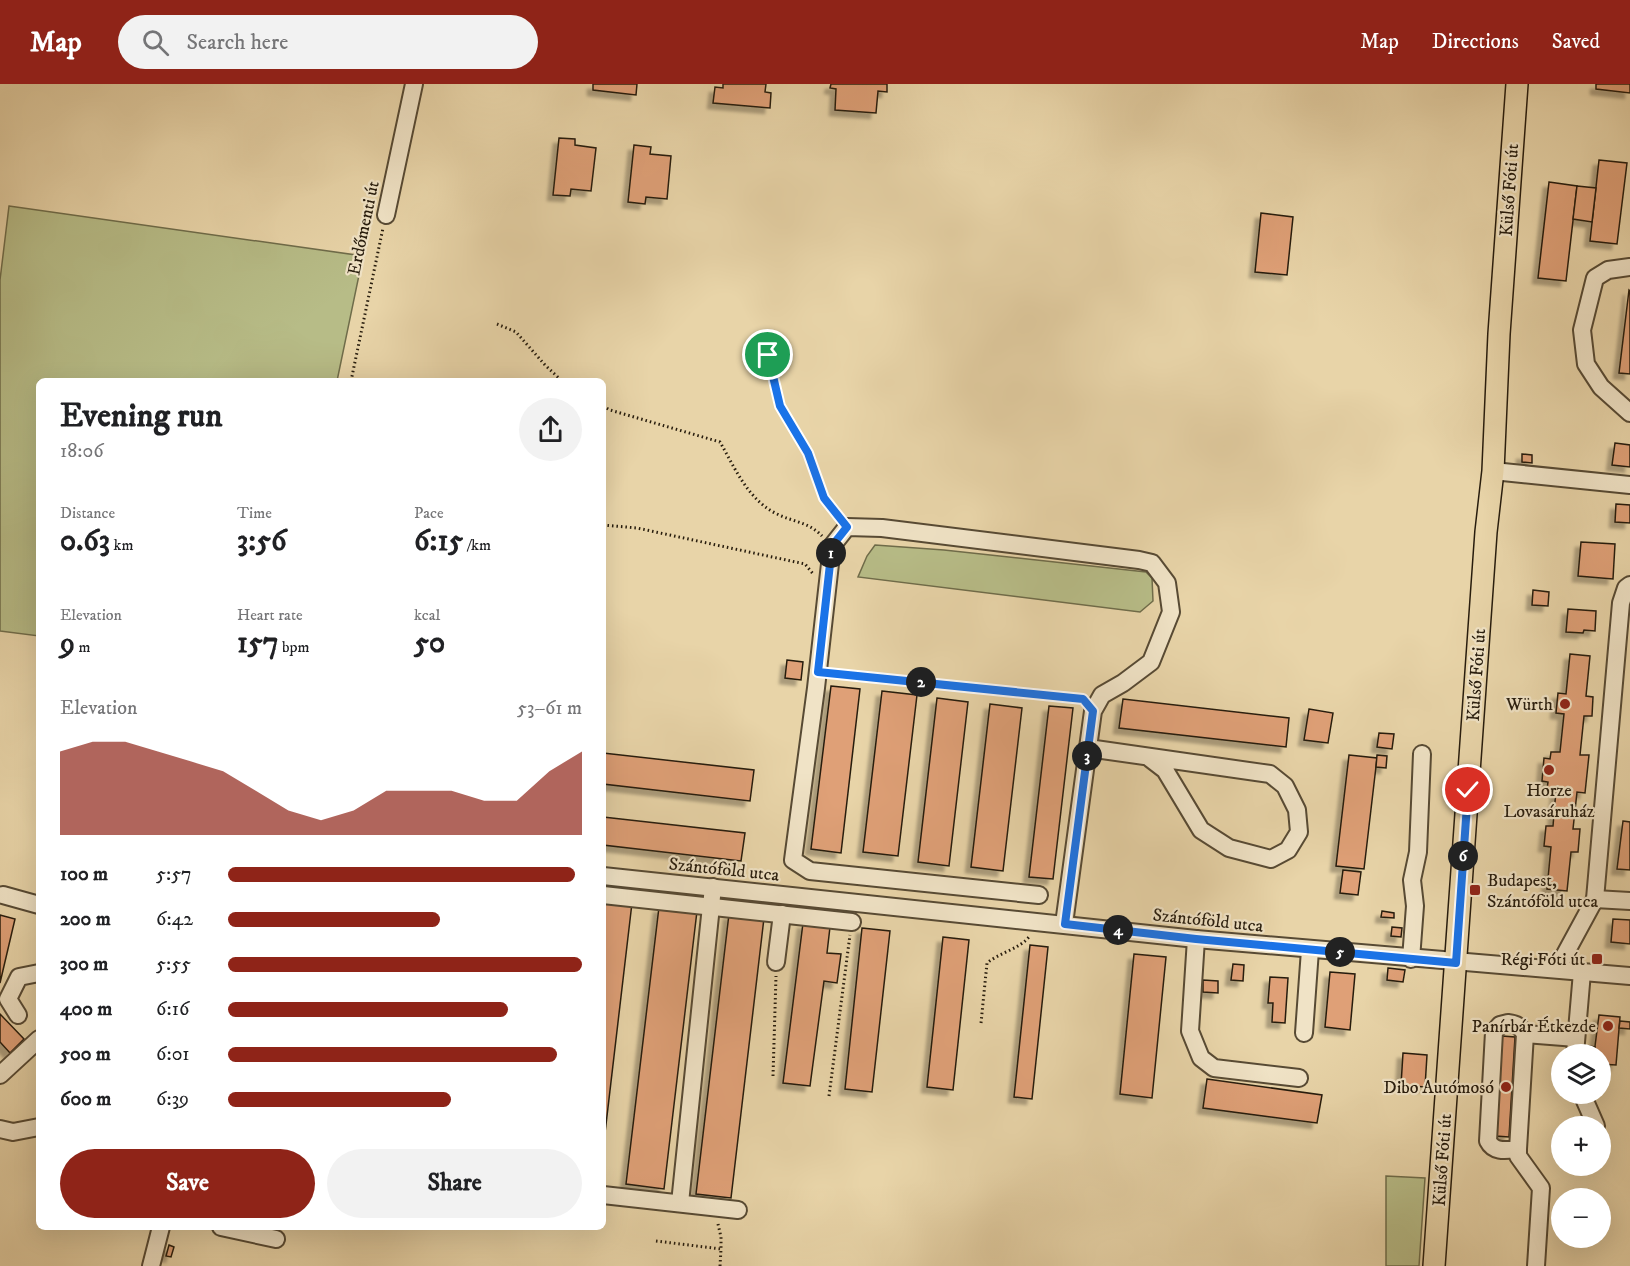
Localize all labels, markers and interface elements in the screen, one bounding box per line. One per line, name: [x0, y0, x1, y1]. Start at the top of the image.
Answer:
search box: [118, 15, 538, 69]
text: Map: [30, 25, 82, 60]
icon: search: [139, 26, 172, 59]
text: Search here: [187, 29, 288, 56]
text: Map: [1360, 29, 1399, 55]
text: Directions: [1432, 29, 1519, 55]
text: Saved: [1552, 29, 1600, 55]
street label: Külső Fóti út: [1496, 143, 1524, 237]
street label: Erdőmenti út: [343, 179, 385, 277]
pin: [742, 329, 793, 380]
icon: arrive: [751, 338, 784, 371]
text: Evening run: [60, 396, 222, 437]
button: share: [519, 398, 582, 461]
text: 18:06: [60, 439, 104, 464]
text: Distance: [60, 503, 115, 523]
text: Time: [237, 503, 272, 523]
text: Pace: [414, 503, 444, 523]
text: 0.63: [60, 523, 110, 560]
text: 3:56: [237, 523, 287, 560]
text: 6:15: [414, 523, 463, 560]
text: km: [110, 535, 133, 555]
text: /km: [463, 535, 491, 555]
pin: 1: [816, 538, 846, 568]
text: 1: [828, 543, 834, 563]
text: Elevation: [60, 605, 122, 625]
text: Heart rate: [237, 605, 303, 625]
text: kcal: [414, 605, 440, 625]
text: 9: [60, 625, 75, 662]
text: 157: [237, 625, 279, 662]
text: 50: [414, 625, 445, 662]
street label: Külső Fóti út: [1463, 628, 1491, 722]
text: m: [75, 637, 90, 657]
text: bpm: [279, 637, 310, 657]
pin: 2: [906, 667, 936, 697]
text: 2: [917, 672, 925, 692]
place label: Würth: [1505, 694, 1554, 716]
text: Elevation: [60, 696, 137, 721]
text: 53–61 m: [517, 696, 582, 721]
marker: Würth: [1558, 697, 1572, 711]
pin: 3: [1072, 741, 1102, 771]
text: 3: [1084, 746, 1090, 766]
marker: Horze Lovasáruház: [1542, 763, 1556, 777]
pin: [1442, 764, 1493, 815]
icon: check: [1451, 773, 1484, 806]
place label: Horze Lovasáruház: [1503, 780, 1595, 823]
pin: 6: [1448, 841, 1478, 871]
text: 6: [1459, 846, 1467, 866]
street label: Szántóföld utca: [668, 853, 781, 887]
text: 100 m: [60, 862, 108, 887]
text: 5:57: [156, 862, 192, 887]
place label: Budapest, Szántóföld utca: [1487, 870, 1598, 913]
marker: Budapest, Szántóföld utca: [1468, 883, 1482, 897]
street label: Szántóföld utca: [1152, 904, 1265, 938]
text: 200 m: [60, 907, 111, 932]
text: 6:42: [156, 907, 193, 932]
pin: 4: [1103, 915, 1133, 945]
text: 4: [1113, 920, 1123, 940]
pin: 5: [1325, 937, 1355, 967]
text: 5: [1336, 942, 1344, 962]
place label: Régi Fóti út: [1500, 949, 1585, 971]
text: 300 m: [60, 952, 108, 977]
text: 5:55: [156, 952, 191, 977]
marker: Régi Fóti út: [1590, 952, 1604, 966]
text: 400 m: [60, 997, 112, 1022]
text: 6:16: [156, 997, 189, 1022]
place label: Panírbár Étkezde: [1472, 1016, 1596, 1038]
marker: Panírbár Étkezde: [1601, 1019, 1615, 1033]
text: 500 m: [60, 1042, 111, 1067]
text: 6:01: [156, 1042, 190, 1067]
map controls: [1551, 1044, 1611, 1248]
button: layers: [1551, 1044, 1611, 1104]
place label: Dibo Autómosó: [1383, 1077, 1494, 1099]
marker: Dibo Autómosó: [1499, 1080, 1513, 1094]
text: 600 m: [60, 1087, 111, 1112]
text: 6:39: [156, 1087, 189, 1112]
street label: Külső Fóti út: [1429, 1113, 1457, 1207]
button: +: [1551, 1116, 1611, 1176]
button: Save: [60, 1149, 315, 1218]
button: Share: [327, 1149, 582, 1218]
button: −: [1551, 1188, 1611, 1248]

